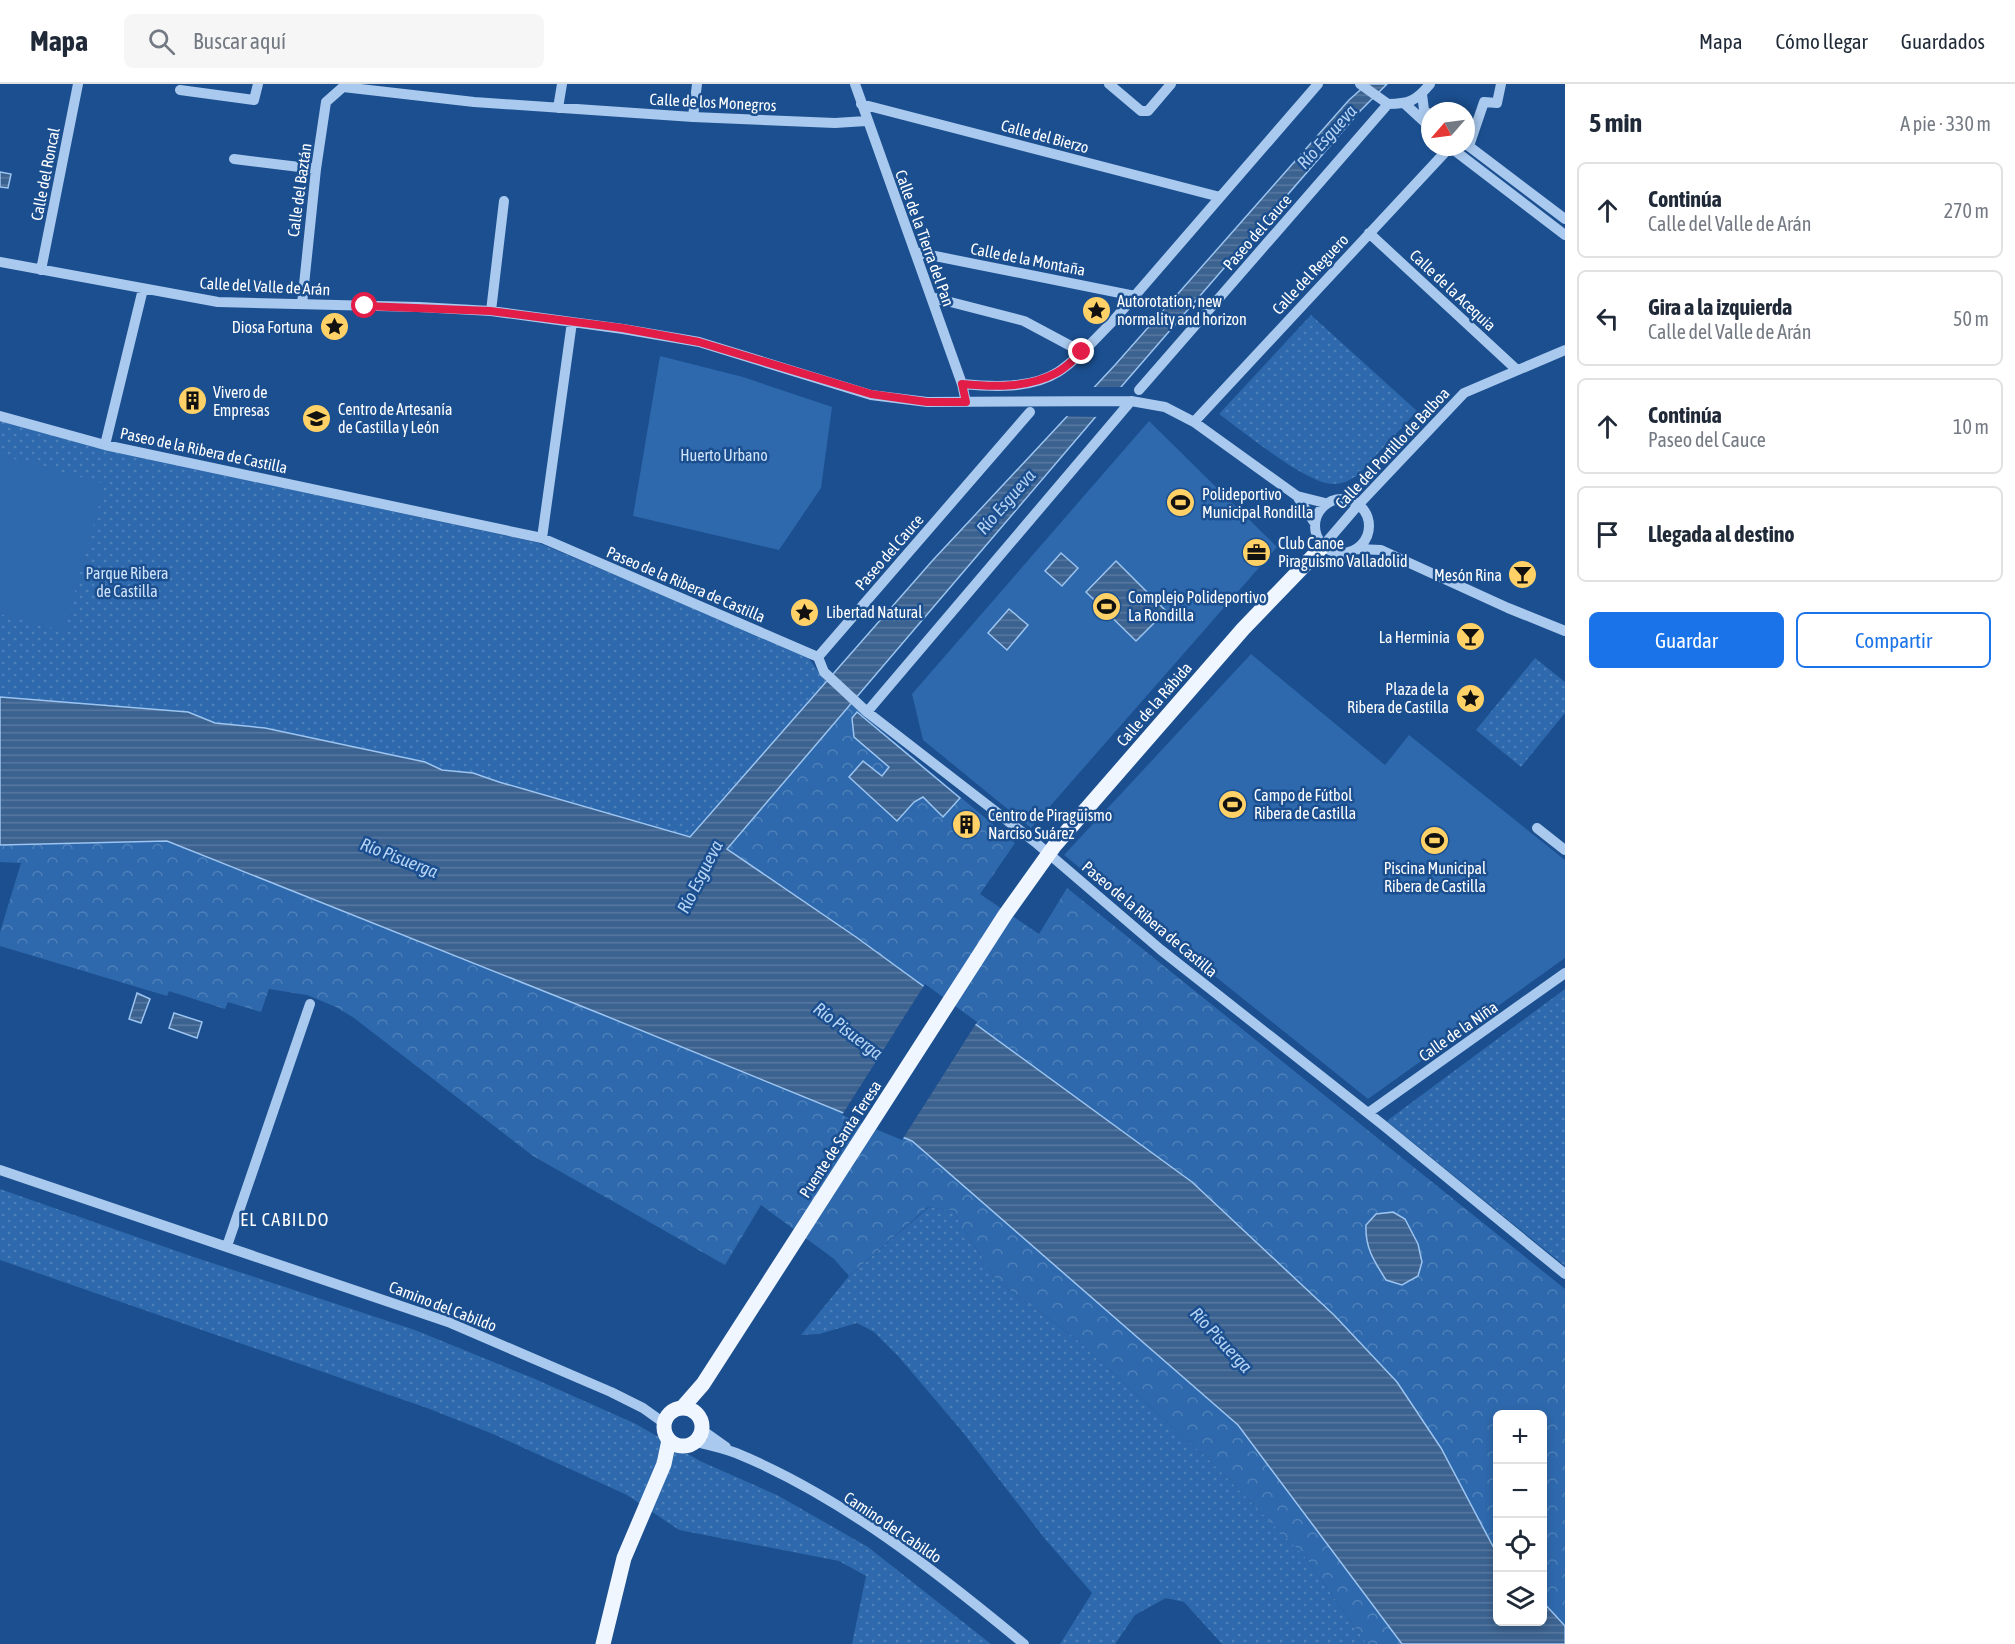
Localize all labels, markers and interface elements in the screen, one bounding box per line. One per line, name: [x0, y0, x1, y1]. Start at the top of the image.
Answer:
search box: [124, 14, 544, 68]
text: Mapa: [30, 25, 88, 57]
icon: search: [145, 25, 178, 58]
text: Buscar aquí: [193, 28, 286, 54]
text: Mapa: [1699, 29, 1743, 53]
text: Cómo llegar: [1776, 29, 1868, 53]
text: Guardados: [1901, 29, 1985, 53]
street label: Calle de los Monegros: [649, 90, 777, 115]
water label: Río Esgueva: [1292, 100, 1361, 173]
north arrow: [1421, 102, 1475, 156]
text: 5 min: [1589, 108, 1642, 138]
text: A pie · 330 m: [1900, 112, 1991, 135]
street label: Calle del Bierzo: [999, 116, 1091, 156]
street label: Calle del Roncal: [27, 125, 63, 222]
street label: Calle del Baztán: [284, 142, 314, 238]
street label: Calle de la Tierra del Pan: [892, 167, 958, 309]
text: Continúa: [1648, 186, 1722, 212]
street label: Paseo del Cauce: [1219, 190, 1295, 274]
icon: ahead: [1591, 194, 1624, 227]
text: 270 m: [1944, 199, 1989, 222]
text: Calle del Valle de Arán: [1648, 212, 1811, 235]
street label: Calle del Reguero: [1268, 230, 1352, 319]
street label: Calle de la Montaña: [969, 239, 1087, 279]
street label: Calle de la Acequia: [1406, 246, 1500, 335]
street label: Calle del Valle de Arán: [199, 274, 331, 298]
route start: [351, 292, 377, 318]
place label: Autorotation, new normality and horizon: [1117, 292, 1247, 329]
place icon: Autorotation, new normality and horizon: [1080, 294, 1112, 326]
text: Gira a la izquierda: [1648, 294, 1792, 320]
icon: left: [1591, 302, 1624, 335]
text: 50 m: [1953, 307, 1989, 330]
place icon: Diosa Fortuna: [318, 311, 350, 343]
place label: Diosa Fortuna: [232, 318, 313, 336]
text: Calle del Valle de Arán: [1648, 320, 1811, 343]
route end: [1068, 338, 1094, 364]
place label: Vivero de Empresas: [213, 383, 270, 420]
street label: Calle del Portillo de Balboa: [1331, 384, 1453, 512]
building icon: Vivero de Empresas: [176, 385, 208, 417]
place label: Centro de Artesanía de Castilla y León: [338, 400, 452, 437]
school or university icon: Centro de Artesanía de Castilla y León: [301, 402, 333, 434]
text: Continúa: [1648, 402, 1722, 428]
icon: ahead: [1591, 410, 1624, 443]
text: 10 m: [1953, 415, 1989, 438]
street label: Paseo de la Ribera de Castilla: [119, 423, 289, 477]
text: Paseo del Cauce: [1648, 428, 1766, 451]
park label: Huerto Urbano: [680, 446, 768, 464]
water label: Río Esgueva: [972, 465, 1040, 538]
place label: Polideportivo Municipal Rondilla: [1202, 485, 1313, 522]
sports icon: Polideportivo Municipal Rondilla: [1165, 487, 1197, 519]
street label: Paseo del Cauce: [851, 510, 927, 594]
icon: arrive: [1591, 518, 1624, 551]
text: Llegada al destino: [1648, 521, 1795, 547]
place label: Club Canoe Piraguismo Valladolid: [1278, 534, 1408, 571]
office icon: Club Canoe Piraguismo Valladolid: [1241, 536, 1273, 568]
street label: Paseo de la Ribera de Castilla: [604, 542, 768, 626]
bar icon: Mesón Rina: [1507, 559, 1539, 591]
park label: Parque Ribera de Castilla: [86, 564, 168, 600]
place label: Mesón Rina: [1434, 566, 1502, 584]
place label: Complejo Polideportivo La Rondilla: [1128, 588, 1266, 624]
sports icon: Complejo Polideportivo La Rondilla: [1091, 590, 1123, 622]
place icon: Libertad Natural: [789, 596, 821, 628]
place label: Libertad Natural: [826, 603, 923, 621]
button: Guardar: [1589, 612, 1784, 668]
button: Compartir: [1796, 612, 1991, 668]
bar icon: La Herminia: [1455, 621, 1487, 653]
place label: La Herminia: [1379, 628, 1450, 646]
street label: Calle de la Rábida: [1113, 658, 1195, 750]
place label: Plaza de la Ribera de Castilla: [1347, 680, 1449, 716]
place icon: Plaza de la Ribera de Castilla: [1454, 682, 1486, 714]
place label: Campo de Fútbol Ribera de Castilla: [1254, 786, 1356, 822]
sports icon: Campo de Fútbol Ribera de Castilla: [1217, 788, 1249, 820]
place label: Centro de Piragüismo Narciso Suárez: [988, 806, 1112, 842]
building icon: Centro de Piragüismo Narciso Suárez: [951, 808, 983, 840]
sports icon: Piscina Municipal Ribera de Castilla: [1419, 824, 1451, 856]
water label: Río Pisuerga: [358, 833, 441, 882]
water label: Río Esgueva: [672, 836, 727, 917]
street label: Paseo de la Ribera de Castilla: [1079, 857, 1221, 981]
place label: Piscina Municipal Ribera de Castilla: [1384, 859, 1487, 895]
street label: Calle de la Niña: [1415, 997, 1501, 1065]
water label: Río Pisuerga: [810, 998, 888, 1064]
street label: Puente de Santa Teresa: [795, 1077, 885, 1201]
district label: EL CABILDO: [240, 1209, 330, 1230]
street label: Camino del Cabildo: [387, 1277, 499, 1335]
water label: Río Pisuerga: [1186, 1303, 1257, 1377]
map controls: [1493, 1410, 1547, 1626]
button: +: [1493, 1410, 1547, 1464]
button: −: [1493, 1464, 1547, 1518]
street label: Camino del Cabildo: [841, 1488, 945, 1566]
button: locate: [1493, 1518, 1547, 1572]
button: layers: [1493, 1572, 1547, 1626]

